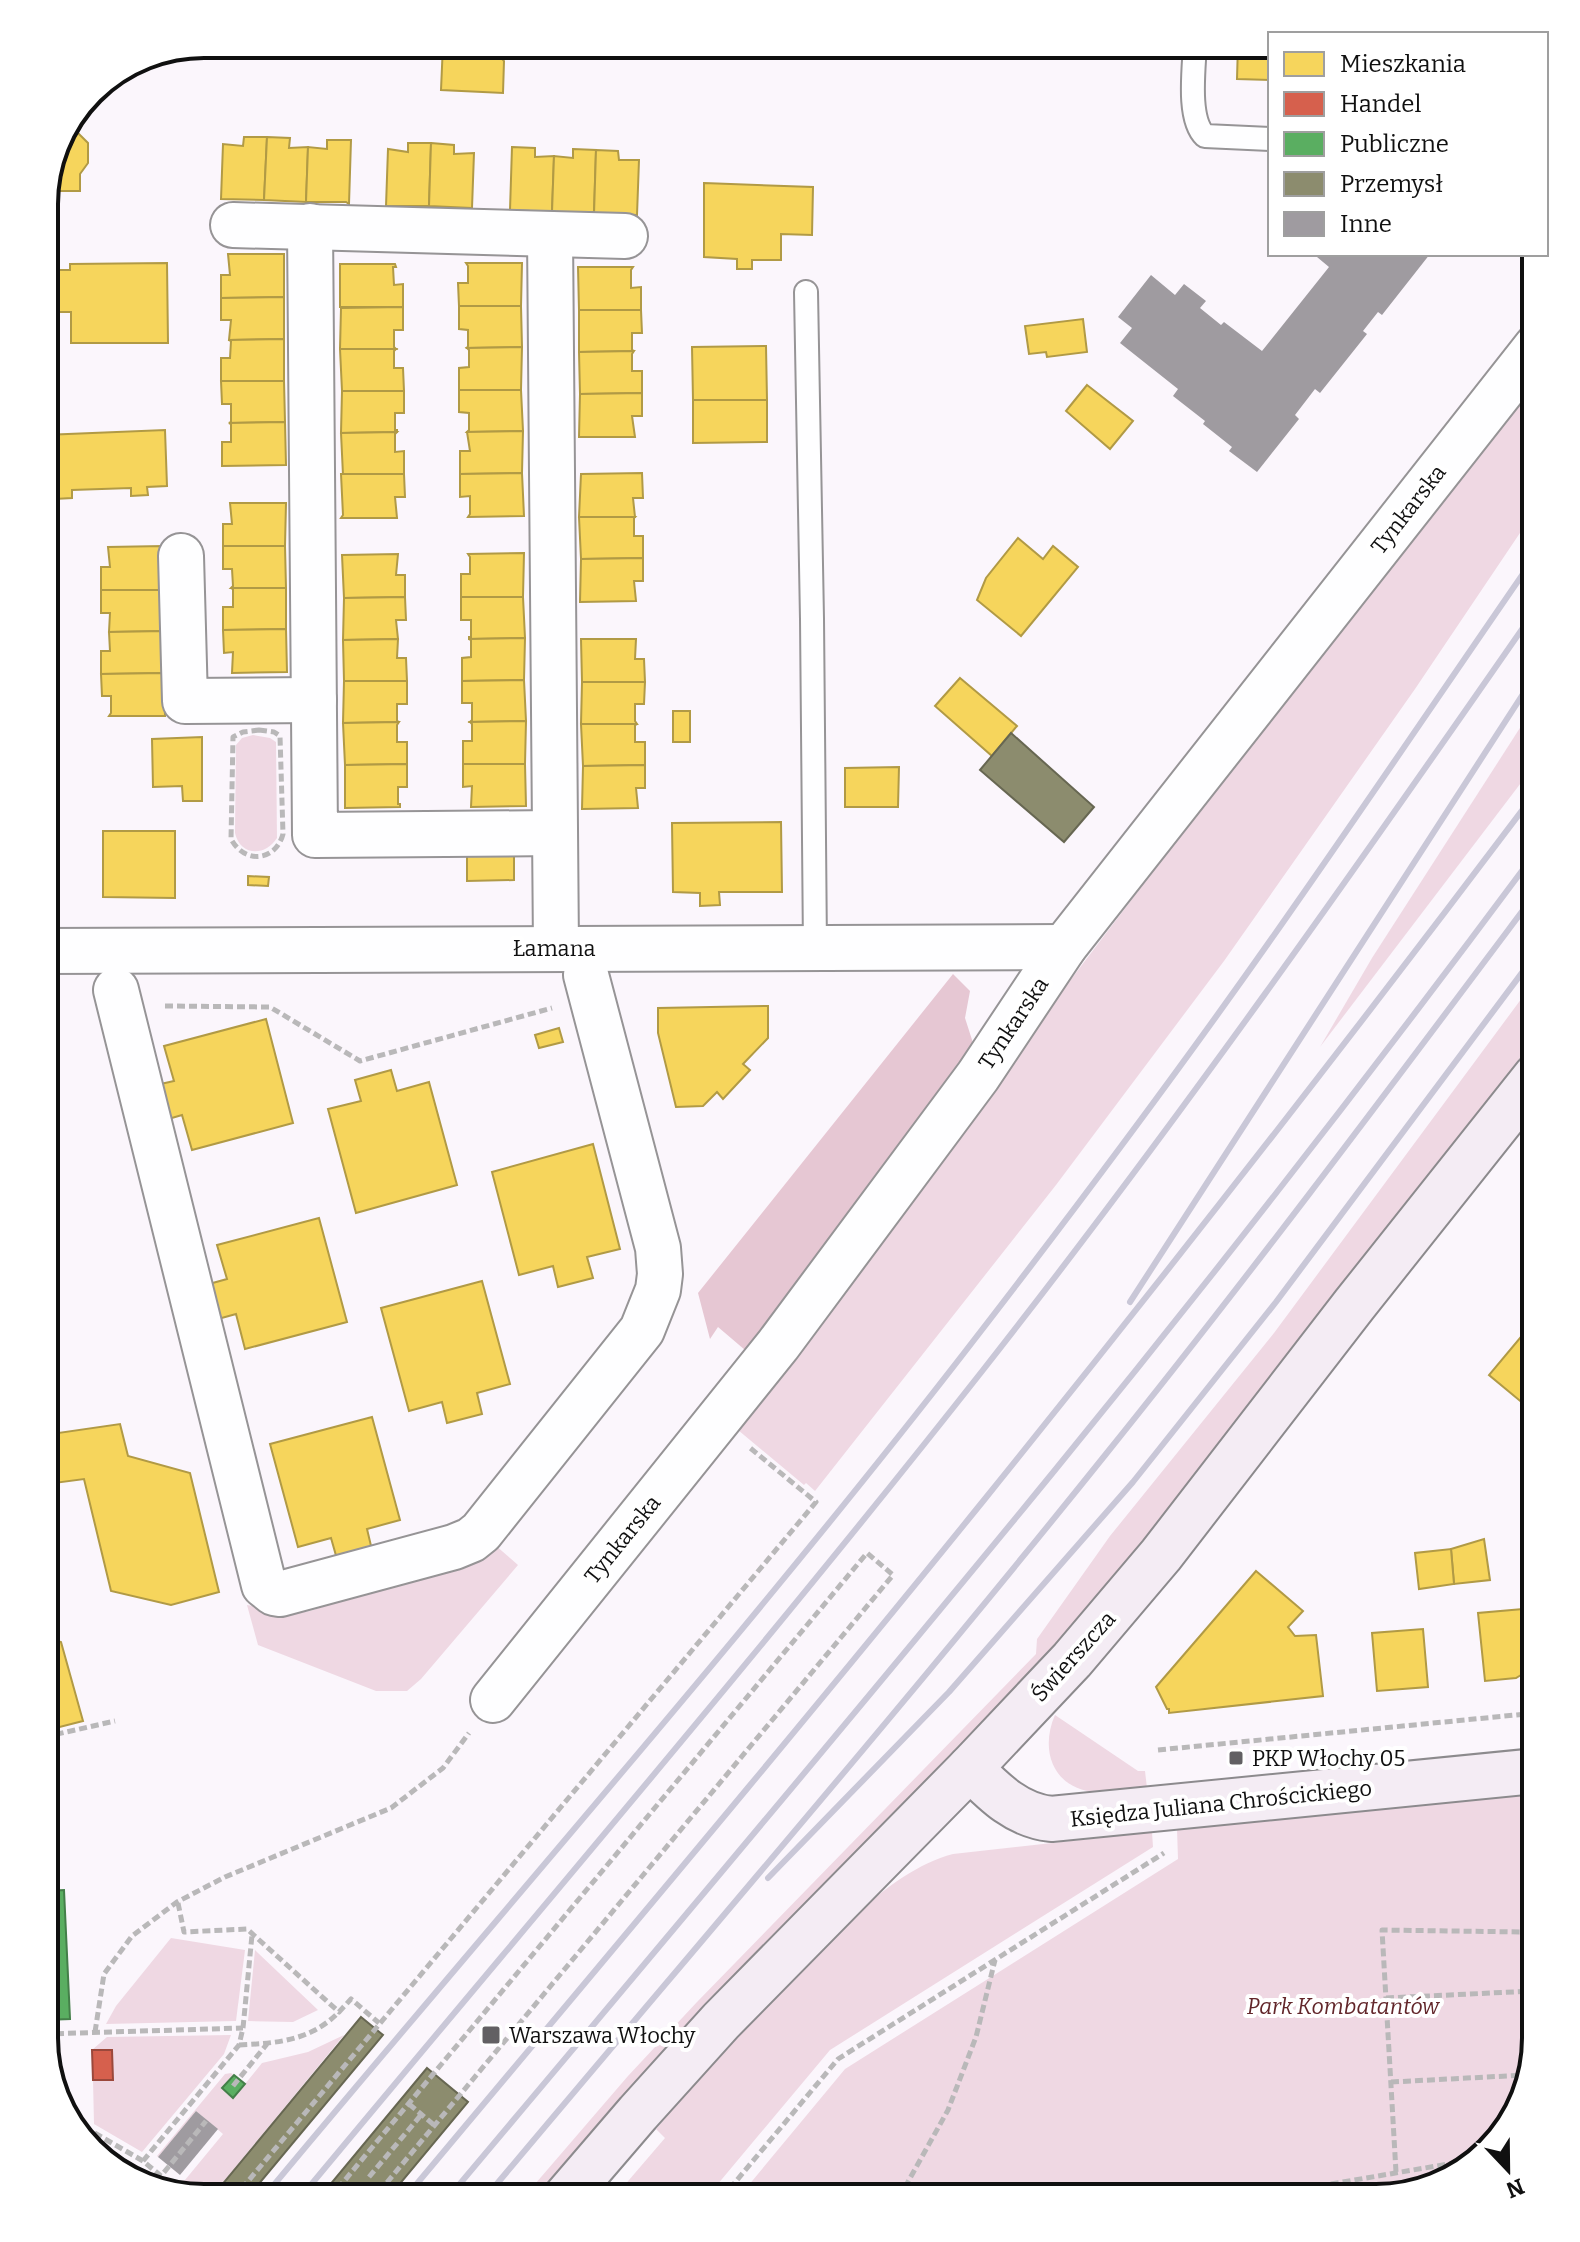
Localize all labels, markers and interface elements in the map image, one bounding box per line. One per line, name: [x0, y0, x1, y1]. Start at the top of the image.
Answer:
legend: [1268, 32, 1548, 256]
text: Mieszkania: [1340, 50, 1466, 78]
text: Handel: [1340, 90, 1421, 118]
text: Publiczne: [1340, 130, 1449, 158]
text: Przemysł: [1340, 170, 1443, 198]
text: Inne: [1340, 210, 1392, 238]
street label: Tynkarska: [1365, 459, 1452, 559]
street label: Łamana: [512, 935, 596, 962]
street label: Tynkarska: [973, 972, 1054, 1075]
street label: Tynkarska: [579, 1490, 666, 1589]
street label: Świerszcza: [1026, 1605, 1121, 1707]
place label: PKP Włochy 05: [1252, 1745, 1405, 1772]
marker: PKP Włochy 05: [1227, 1749, 1245, 1767]
street label: Księdza Juliana Chrościckiego: [1069, 1774, 1373, 1833]
park label: Park Kombatantów: [1247, 1993, 1440, 2020]
place label: Warszawa Włochy: [509, 2022, 696, 2049]
marker: Warszawa Włochy: [480, 2024, 502, 2046]
north arrow: [1468, 2130, 1548, 2210]
text: N: [1502, 2172, 1528, 2204]

